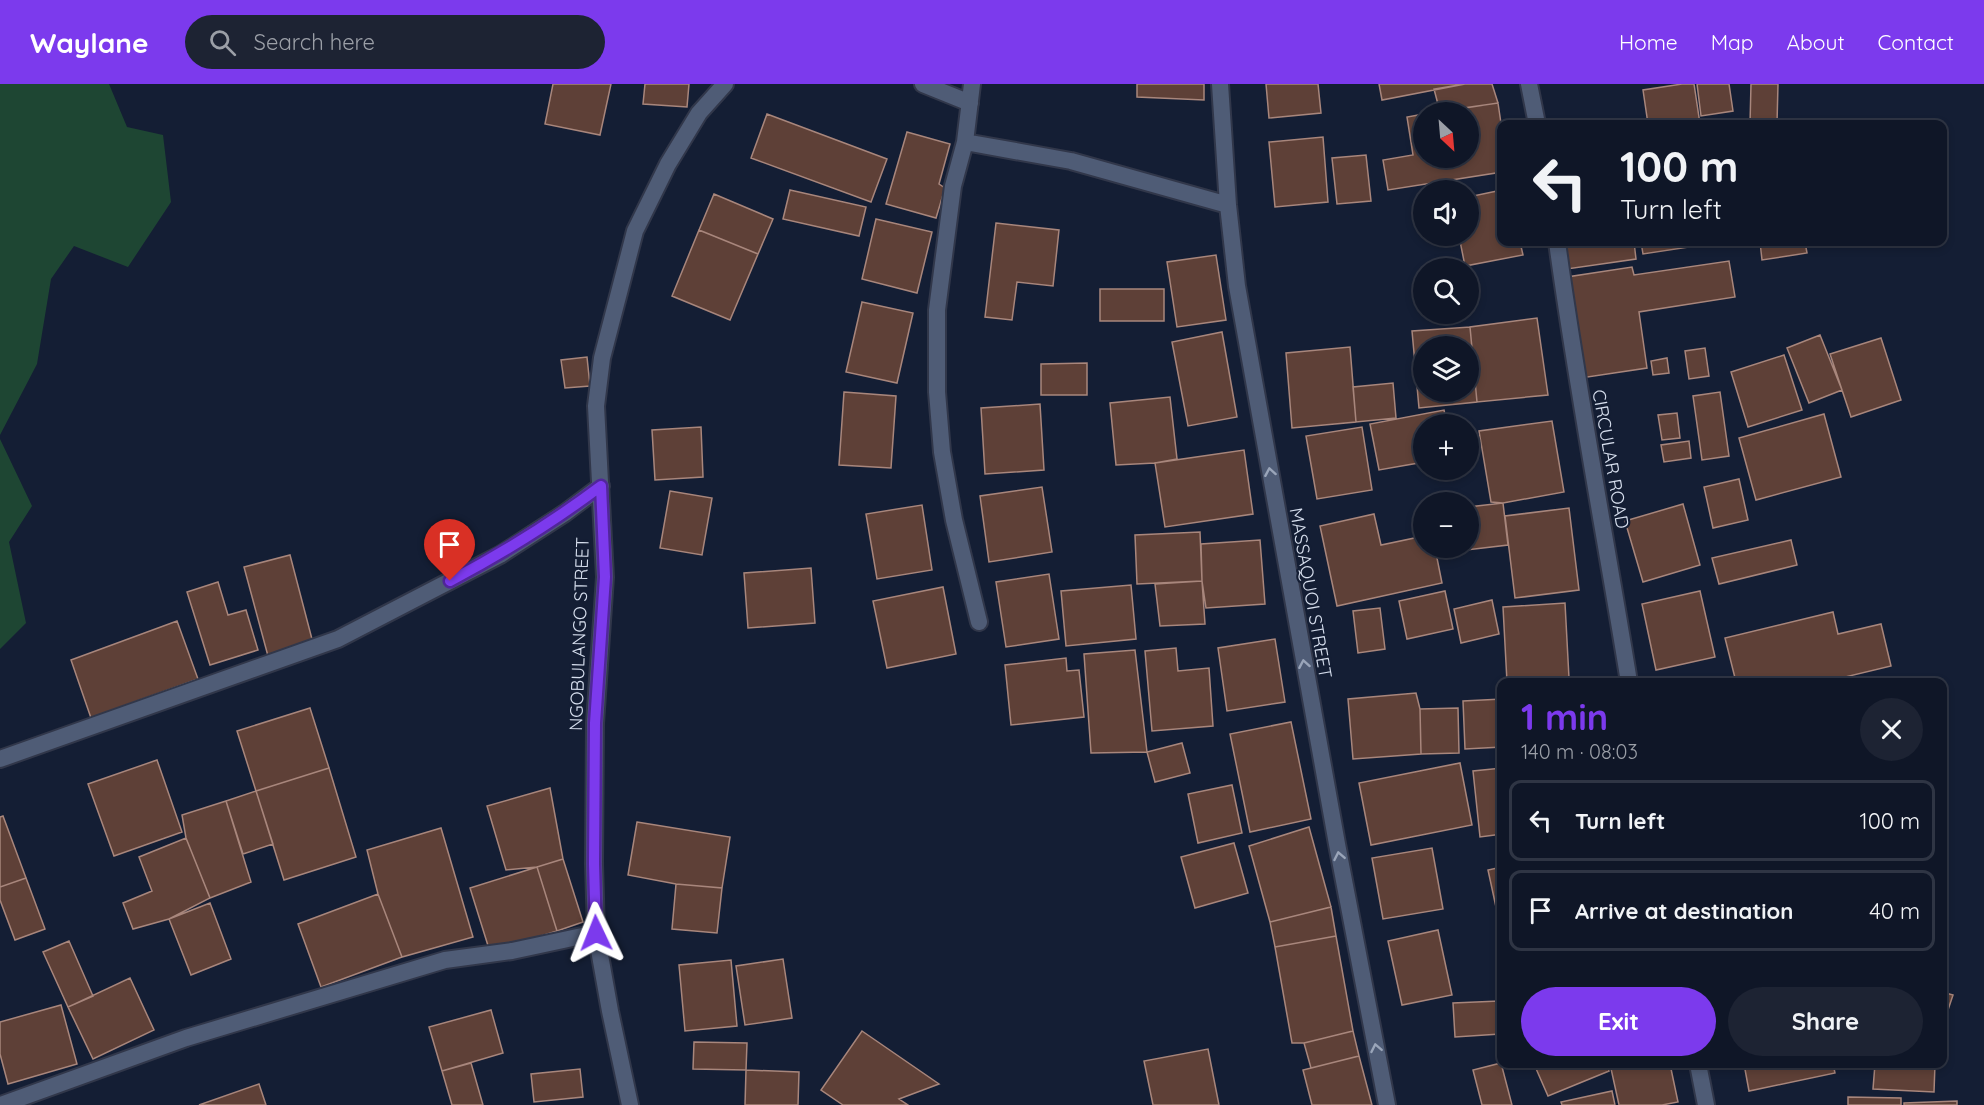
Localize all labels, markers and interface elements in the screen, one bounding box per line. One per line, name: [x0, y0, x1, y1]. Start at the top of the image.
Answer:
search box: [185, 15, 605, 69]
text: Waylane: [30, 25, 149, 60]
icon: search: [206, 26, 239, 59]
text: Search here: [254, 28, 375, 56]
text: Home: [1619, 29, 1678, 55]
text: Map: [1711, 29, 1754, 55]
text: About: [1787, 29, 1845, 55]
text: Contact: [1878, 29, 1954, 55]
north arrow: [1413, 102, 1479, 168]
map controls: [1413, 102, 1479, 558]
text: 100 m: [1620, 140, 1738, 193]
icon: left: [1521, 144, 1599, 222]
button: sound: [1413, 180, 1479, 246]
text: Turn left: [1620, 192, 1722, 226]
button: search: [1413, 258, 1479, 324]
button: layers: [1413, 336, 1479, 402]
street label: CIRCULAR ROAD: [1587, 388, 1635, 531]
button: +: [1413, 414, 1479, 480]
one-way arrow: [1264, 468, 1277, 478]
button: −: [1413, 492, 1479, 558]
street label: MASSAQUOI STREET: [1285, 506, 1337, 680]
pin: [424, 519, 475, 581]
icon: arrive: [433, 528, 466, 561]
street label: NGOBULANGO STREET: [564, 537, 594, 731]
one-way arrow: [1298, 660, 1311, 670]
text: 1 min: [1521, 694, 1608, 739]
button: close: [1860, 698, 1923, 761]
text: 140 m · 08:03: [1521, 739, 1638, 764]
icon: left: [1524, 804, 1557, 837]
text: Turn left: [1575, 807, 1665, 835]
text: 100 m: [1860, 807, 1920, 835]
one-way arrow: [1333, 851, 1346, 861]
icon: arrive: [1524, 894, 1557, 927]
text: Arrive at destination: [1575, 897, 1793, 925]
text: 40 m: [1869, 897, 1920, 925]
position arrow: [564, 901, 628, 965]
button: Exit: [1521, 987, 1716, 1056]
button: Share: [1728, 987, 1923, 1056]
one-way arrow: [1370, 1043, 1383, 1053]

